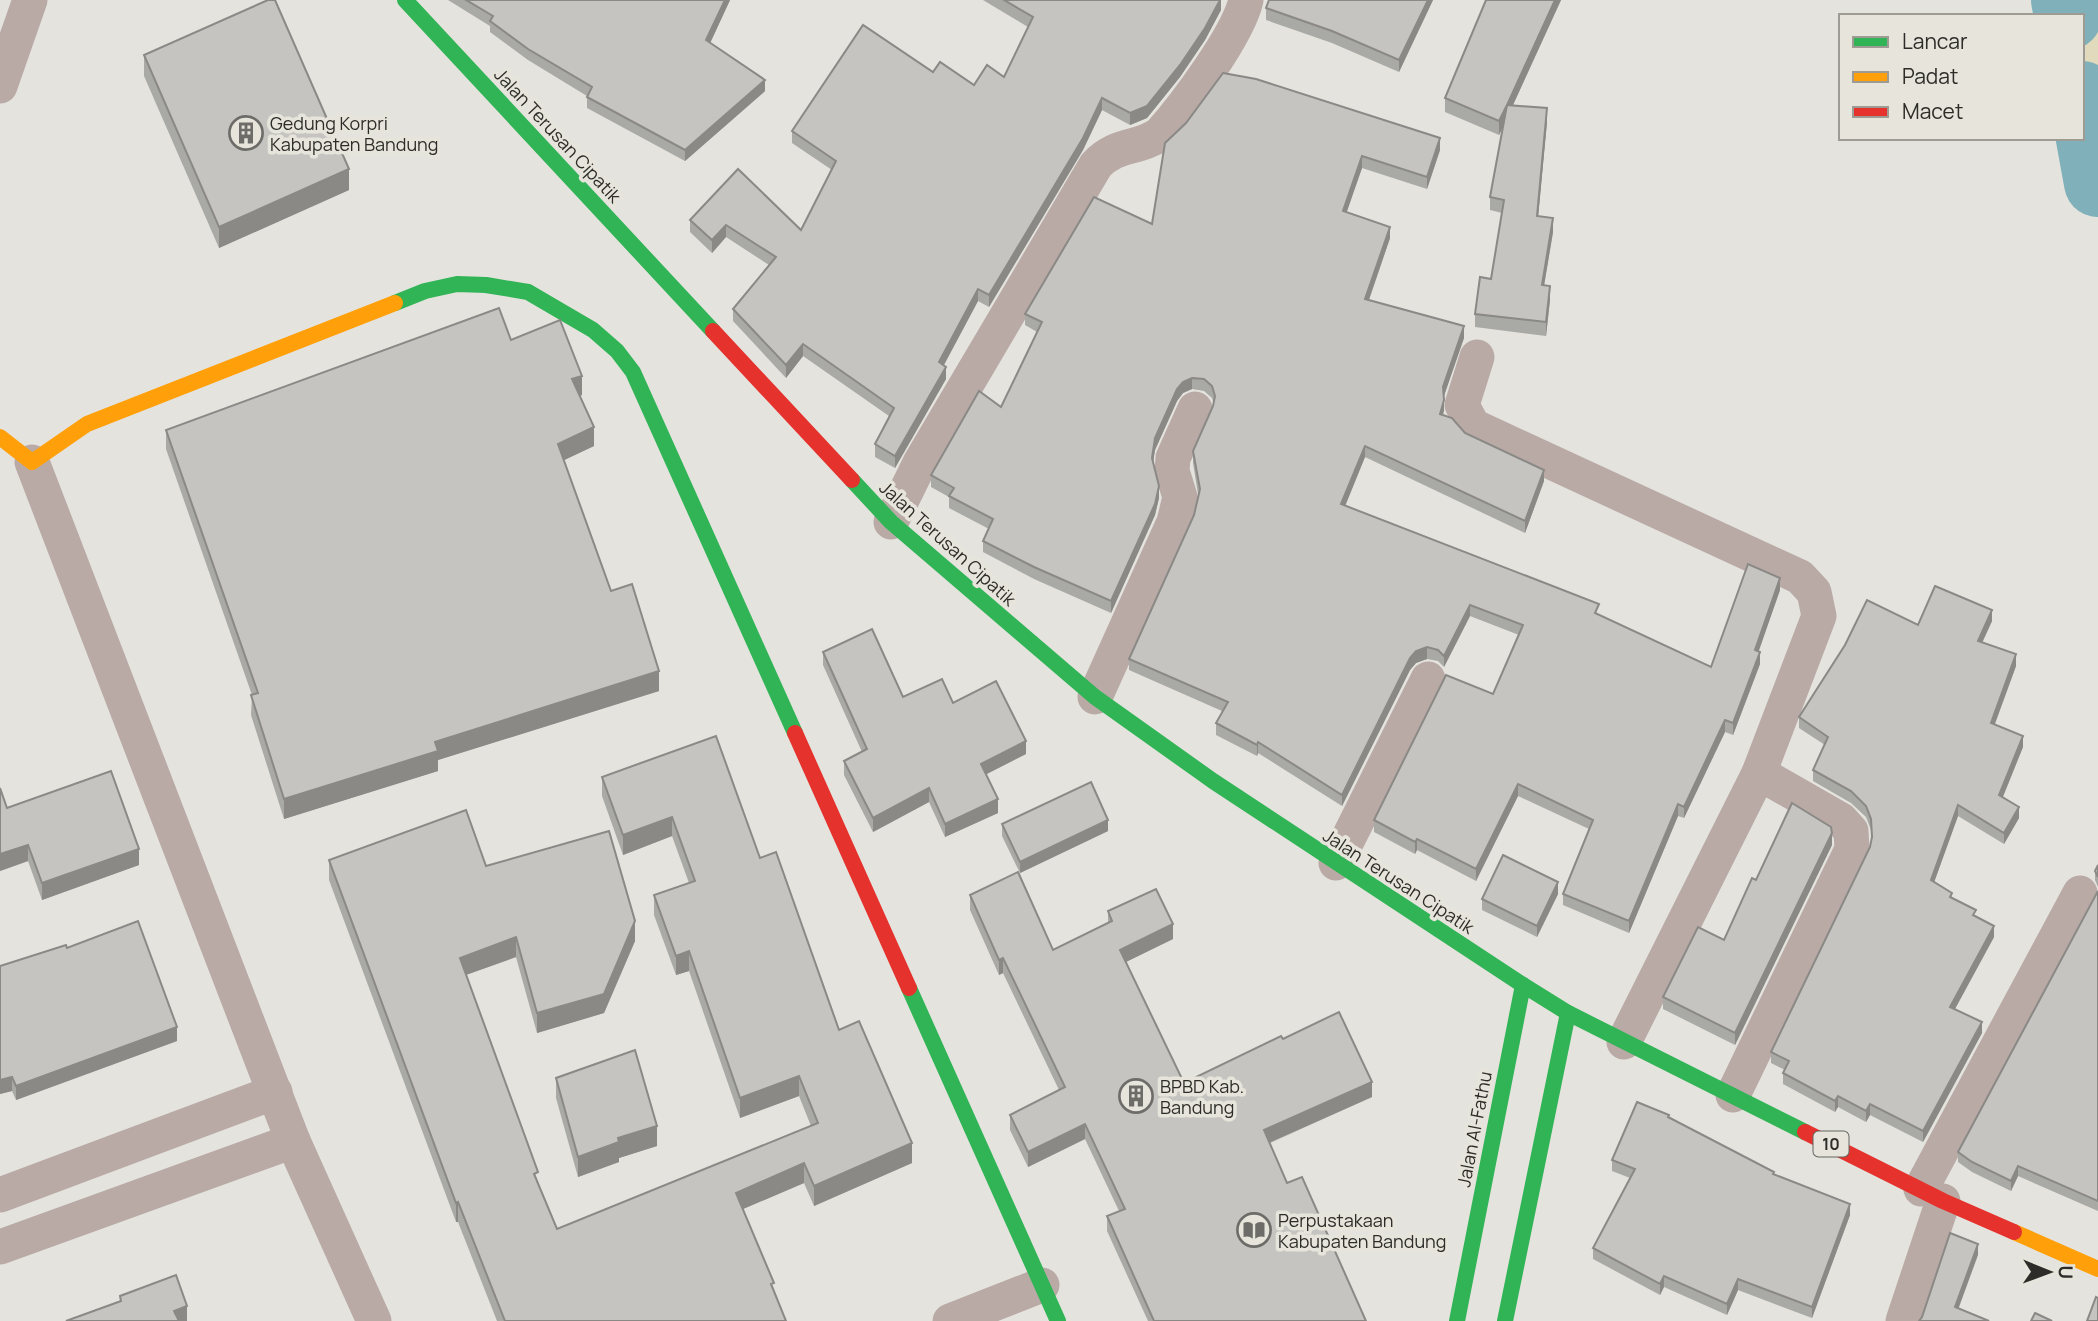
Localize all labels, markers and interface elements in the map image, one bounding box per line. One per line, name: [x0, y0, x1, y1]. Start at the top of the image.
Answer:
legend: [1839, 14, 2084, 140]
text: Lancar: [1902, 27, 1968, 55]
text: Padat: [1902, 62, 1958, 90]
street label: Jalan Terusan Cipatik: [489, 63, 627, 208]
text: Macet: [1902, 97, 1963, 125]
place label: Gedung Korpri Kabupaten Bandung: [270, 111, 438, 156]
building icon: Gedung Korpri Kabupaten Bandung: [227, 114, 265, 152]
street label: Jalan Terusan Cipatik: [875, 475, 1022, 611]
street label: Jalan Terusan Cipatik: [1319, 823, 1480, 939]
street label: Jalan Al-Fathu: [1451, 1069, 1497, 1189]
place label: BPBD Kab. Bandung: [1160, 1074, 1244, 1119]
building icon: BPBD Kab. Bandung: [1117, 1077, 1155, 1115]
road number: 10: [1814, 1132, 1848, 1156]
place label: Perpustakaan Kabupaten Bandung: [1278, 1208, 1446, 1253]
library icon: Perpustakaan Kabupaten Bandung: [1235, 1211, 1273, 1249]
north arrow: [2014, 1237, 2084, 1307]
text: U: [2053, 1265, 2079, 1279]

